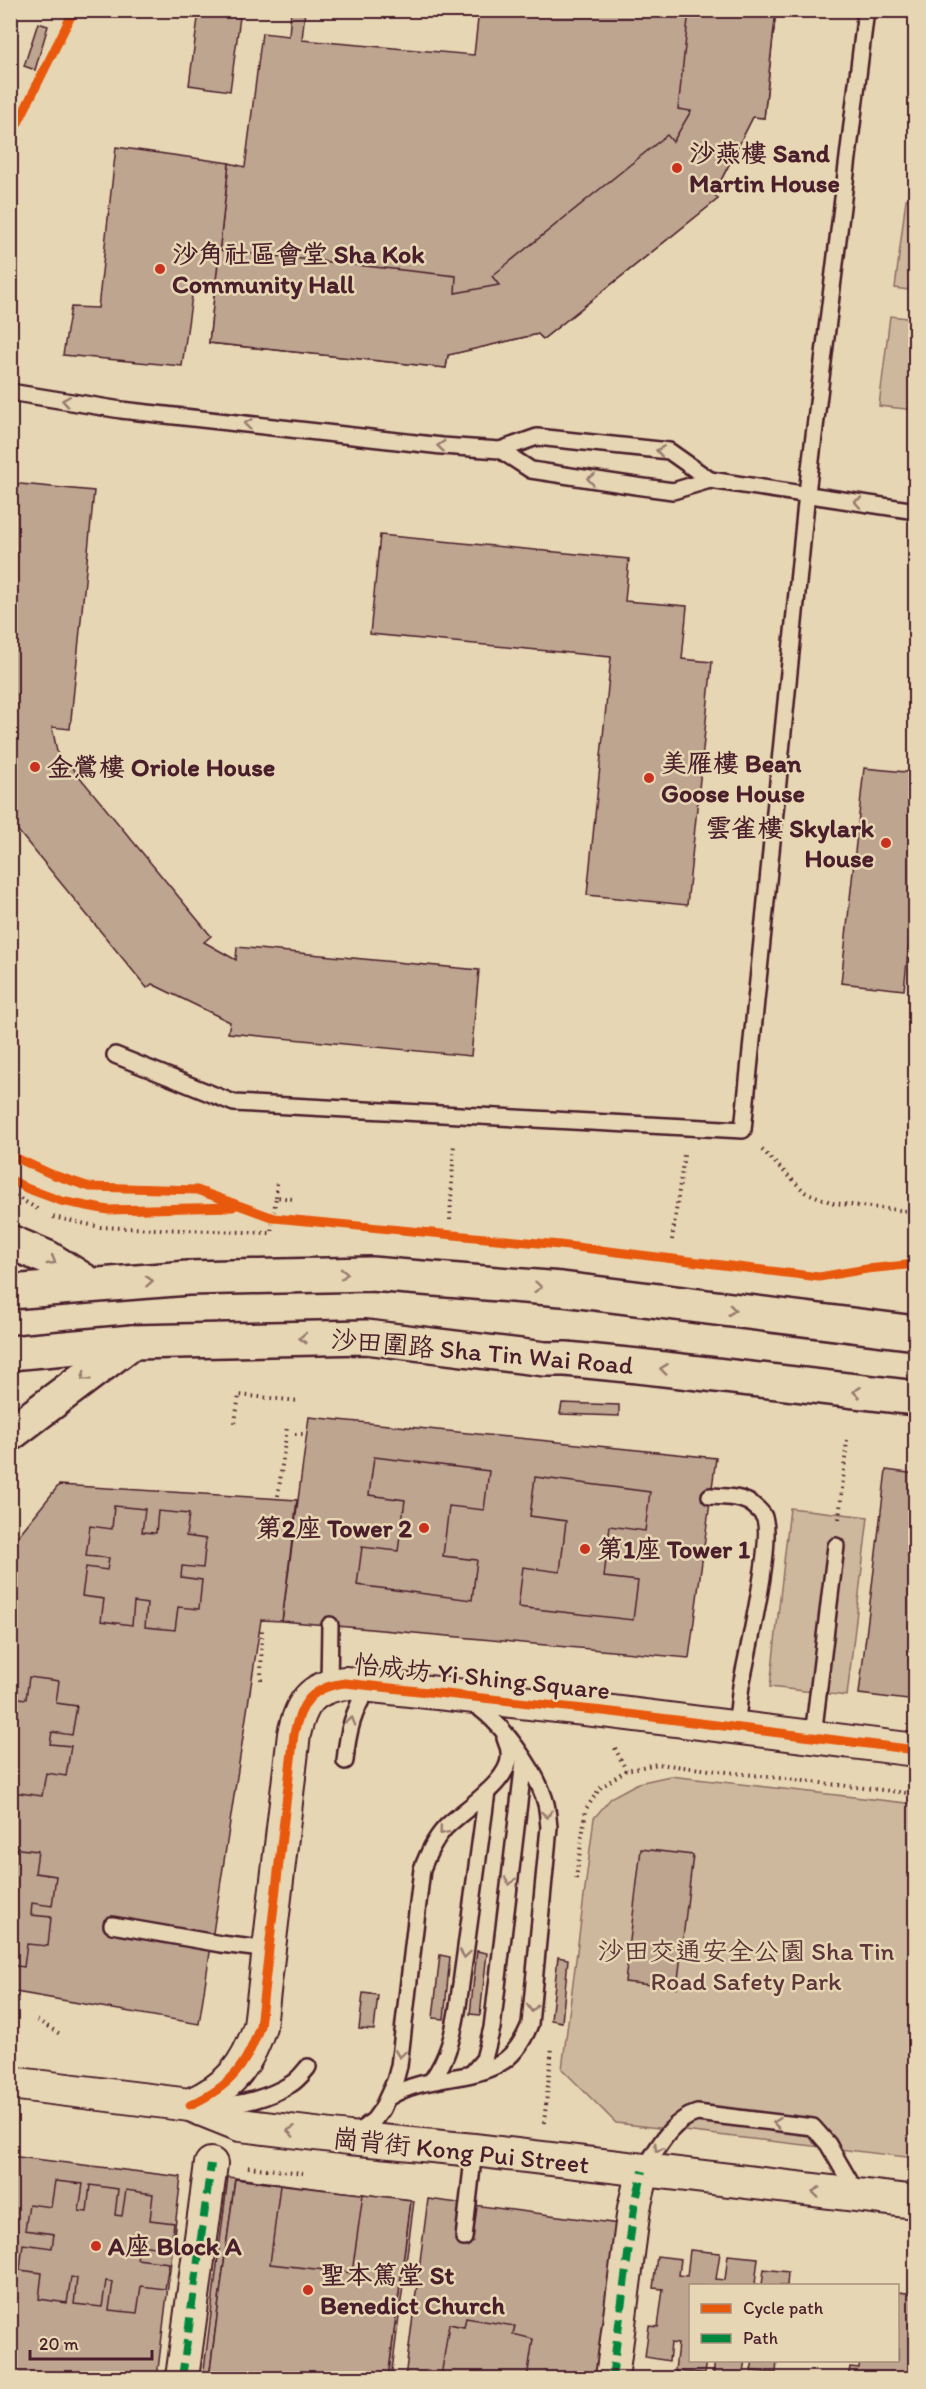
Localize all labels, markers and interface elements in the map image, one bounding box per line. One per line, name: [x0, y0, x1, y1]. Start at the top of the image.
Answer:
place label: 沙燕樓 Sand Martin House: [689, 137, 840, 199]
marker: 沙燕樓 Sand Martin House: [670, 161, 684, 175]
place label: 沙角社區會堂 Sha Kok Community Hall: [172, 238, 425, 300]
marker: 沙角社區會堂 Sha Kok Community Hall: [153, 262, 167, 276]
one-way arrow: [61, 395, 71, 408]
one-way arrow: [243, 419, 252, 431]
one-way arrow: [437, 440, 446, 453]
one-way arrow: [656, 445, 665, 457]
one-way arrow: [586, 473, 595, 485]
one-way arrow: [853, 496, 863, 509]
place label: 美雁樓 Bean Goose House: [661, 747, 805, 809]
place label: 金鶯樓 Oriole House: [47, 751, 275, 783]
marker: 金鶯樓 Oriole House: [28, 760, 42, 774]
marker: 美雁樓 Bean Goose House: [642, 771, 656, 785]
place label: 雲雀樓 Skylark House: [705, 812, 875, 874]
marker: 雲雀樓 Skylark House: [879, 836, 893, 850]
one-way arrow: [46, 1254, 56, 1265]
one-way arrow: [340, 1268, 349, 1281]
one-way arrow: [145, 1275, 154, 1288]
one-way arrow: [534, 1280, 543, 1293]
one-way arrow: [728, 1303, 737, 1316]
street label: 沙田圍路 Sha Tin Wai Road: [329, 1323, 635, 1381]
one-way arrow: [298, 1332, 307, 1345]
one-way arrow: [659, 1363, 668, 1376]
one-way arrow: [81, 1370, 92, 1381]
one-way arrow: [853, 1386, 862, 1398]
place label: 第2座 Tower 2: [256, 1512, 412, 1544]
marker: 第2座 Tower 2: [417, 1521, 431, 1535]
place label: 第1座 Tower 1: [597, 1533, 750, 1565]
marker: 第1座 Tower 1: [578, 1542, 592, 1556]
street label: 怡成坊 Yi Shing Square: [352, 1648, 612, 1706]
one-way arrow: [344, 1716, 356, 1727]
one-way arrow: [541, 1809, 553, 1819]
one-way arrow: [440, 1824, 451, 1835]
one-way arrow: [504, 1877, 517, 1886]
park label: 沙田交通安全公園 Sha Tin Road Safety Park: [598, 1935, 895, 1997]
one-way arrow: [460, 1949, 472, 1959]
one-way arrow: [526, 2003, 539, 2012]
one-way arrow: [395, 2049, 407, 2058]
one-way arrow: [773, 2117, 782, 2130]
street label: 崗背街 Kong Pui Street: [331, 2122, 591, 2180]
one-way arrow: [286, 2126, 296, 2138]
one-way arrow: [654, 2141, 665, 2152]
one-way arrow: [811, 2186, 820, 2198]
place label: A座 Block A: [107, 2230, 242, 2262]
marker: A座 Block A: [89, 2239, 103, 2253]
place label: 聖本篤堂 St Benedict Church: [320, 2259, 505, 2321]
marker: 聖本篤堂 St Benedict Church: [301, 2283, 315, 2297]
legend: [689, 2284, 899, 2362]
text: Cycle path: [743, 2297, 824, 2319]
scale bar: [30, 2323, 152, 2361]
text: Path: [743, 2327, 778, 2349]
text: 20 m: [39, 2333, 79, 2355]

